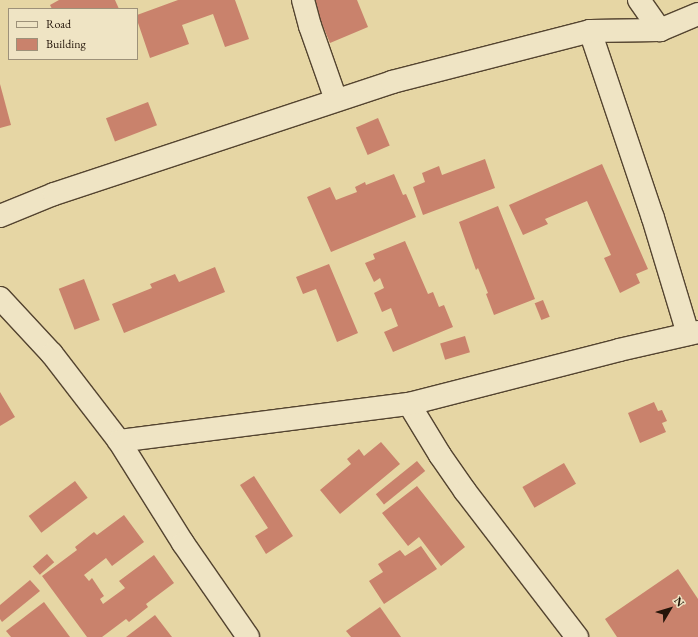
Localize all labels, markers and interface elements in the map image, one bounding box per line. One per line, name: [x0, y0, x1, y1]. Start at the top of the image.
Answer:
legend: [8, 8, 138, 60]
text: Road: [46, 16, 71, 32]
text: Building: [46, 36, 86, 52]
north arrow: [650, 589, 690, 629]
text: N: [671, 594, 688, 609]

